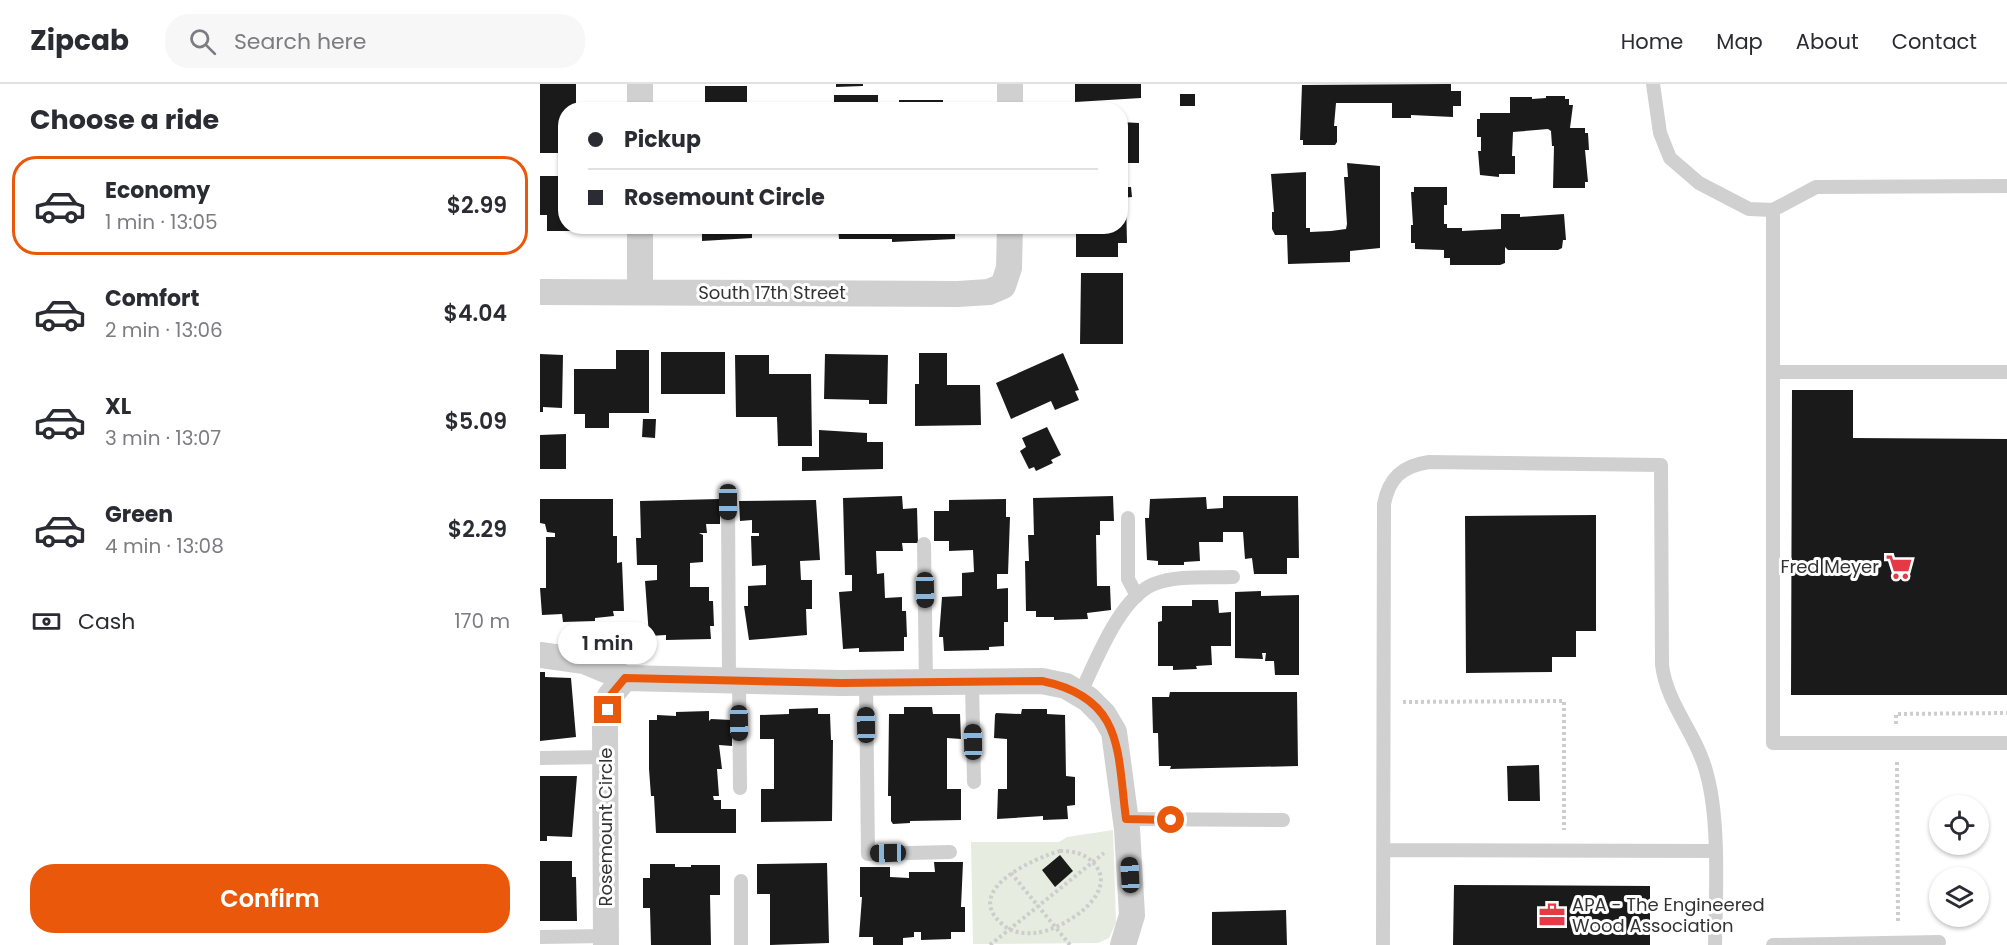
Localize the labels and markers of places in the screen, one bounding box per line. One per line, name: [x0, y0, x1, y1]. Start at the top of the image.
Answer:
supermarket icon: Fred Meyer: [1884, 552, 1914, 582]
place label: Fred Meyer: [1780, 554, 1879, 579]
place label: APA - The Engineered Wood Association: [1572, 892, 1765, 938]
office icon: APA - The Engineered Wood Association: [1537, 900, 1567, 930]

